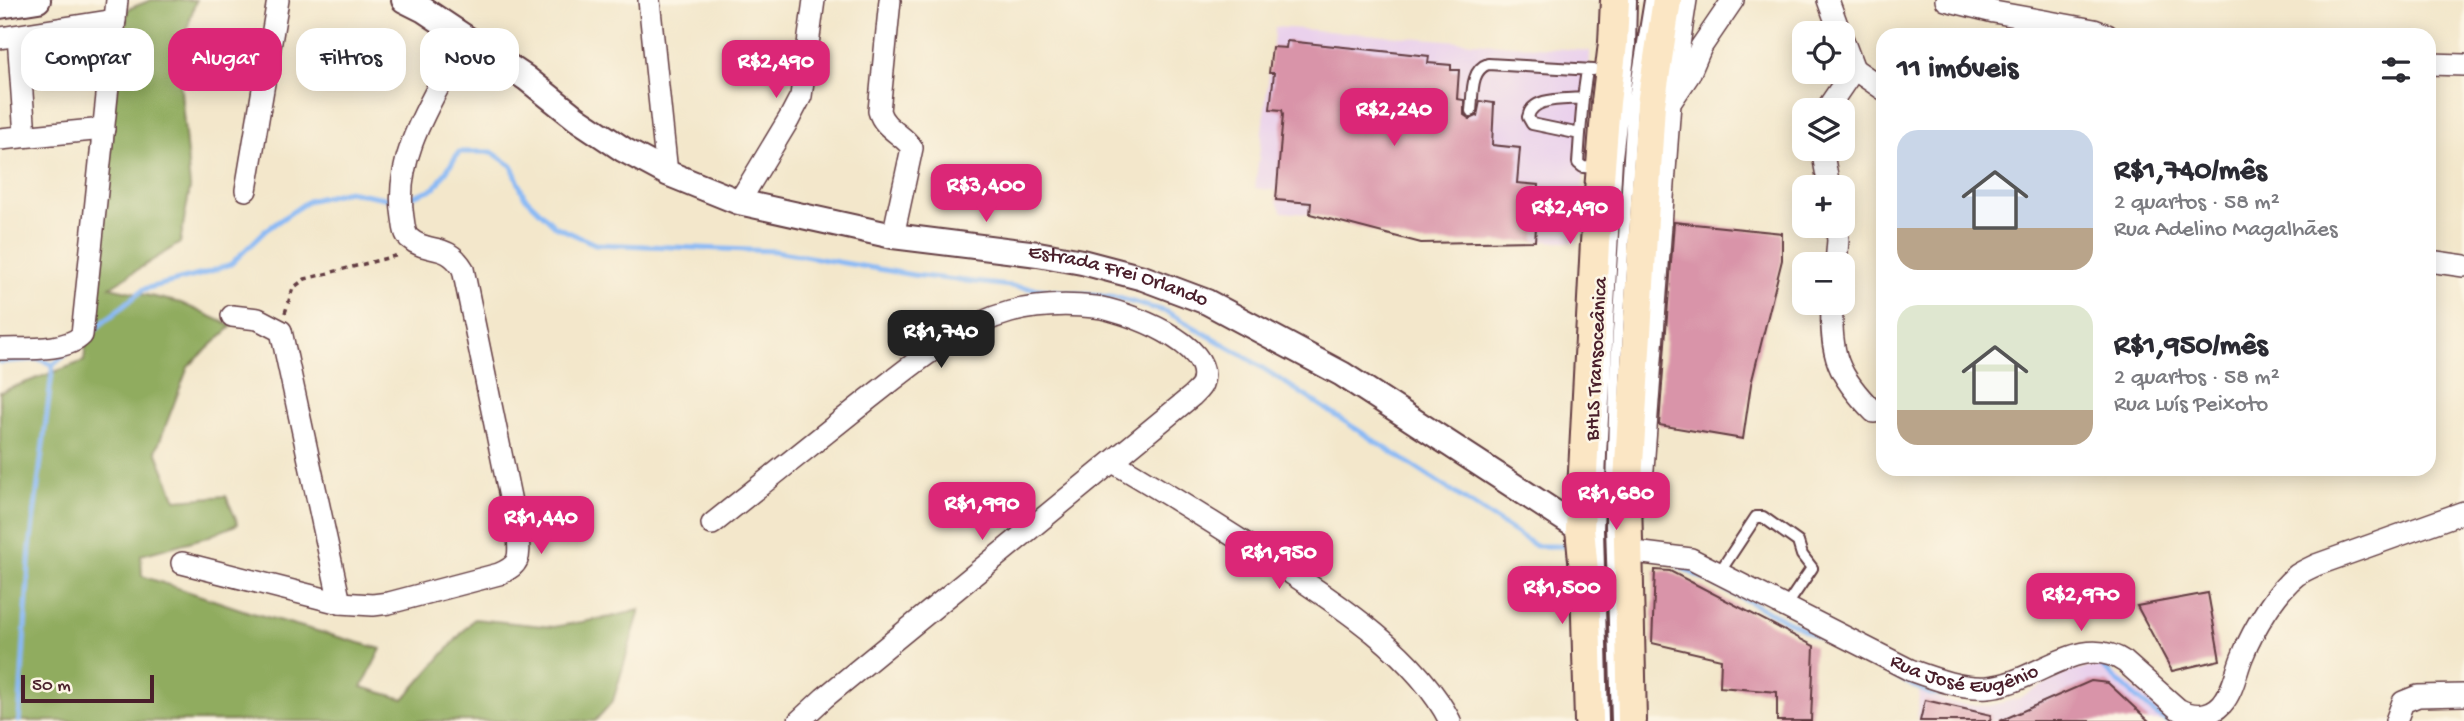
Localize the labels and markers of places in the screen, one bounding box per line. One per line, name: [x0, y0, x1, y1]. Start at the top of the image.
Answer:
pin: R$2,490: [711, 41, 841, 100]
pin: R$2,240: [1329, 88, 1459, 148]
pin: R$3,400: [921, 164, 1051, 224]
pin: R$2,490: [1505, 187, 1635, 246]
pin: R$1,740: [876, 310, 1006, 370]
pin: R$1,680: [1551, 472, 1681, 532]
pin: R$1,990: [917, 482, 1047, 542]
pin: R$1,440: [476, 496, 606, 556]
pin: R$1,950: [1214, 532, 1344, 591]
pin: R$1,500: [1497, 566, 1627, 626]
pin: R$2,970: [2016, 574, 2146, 633]

